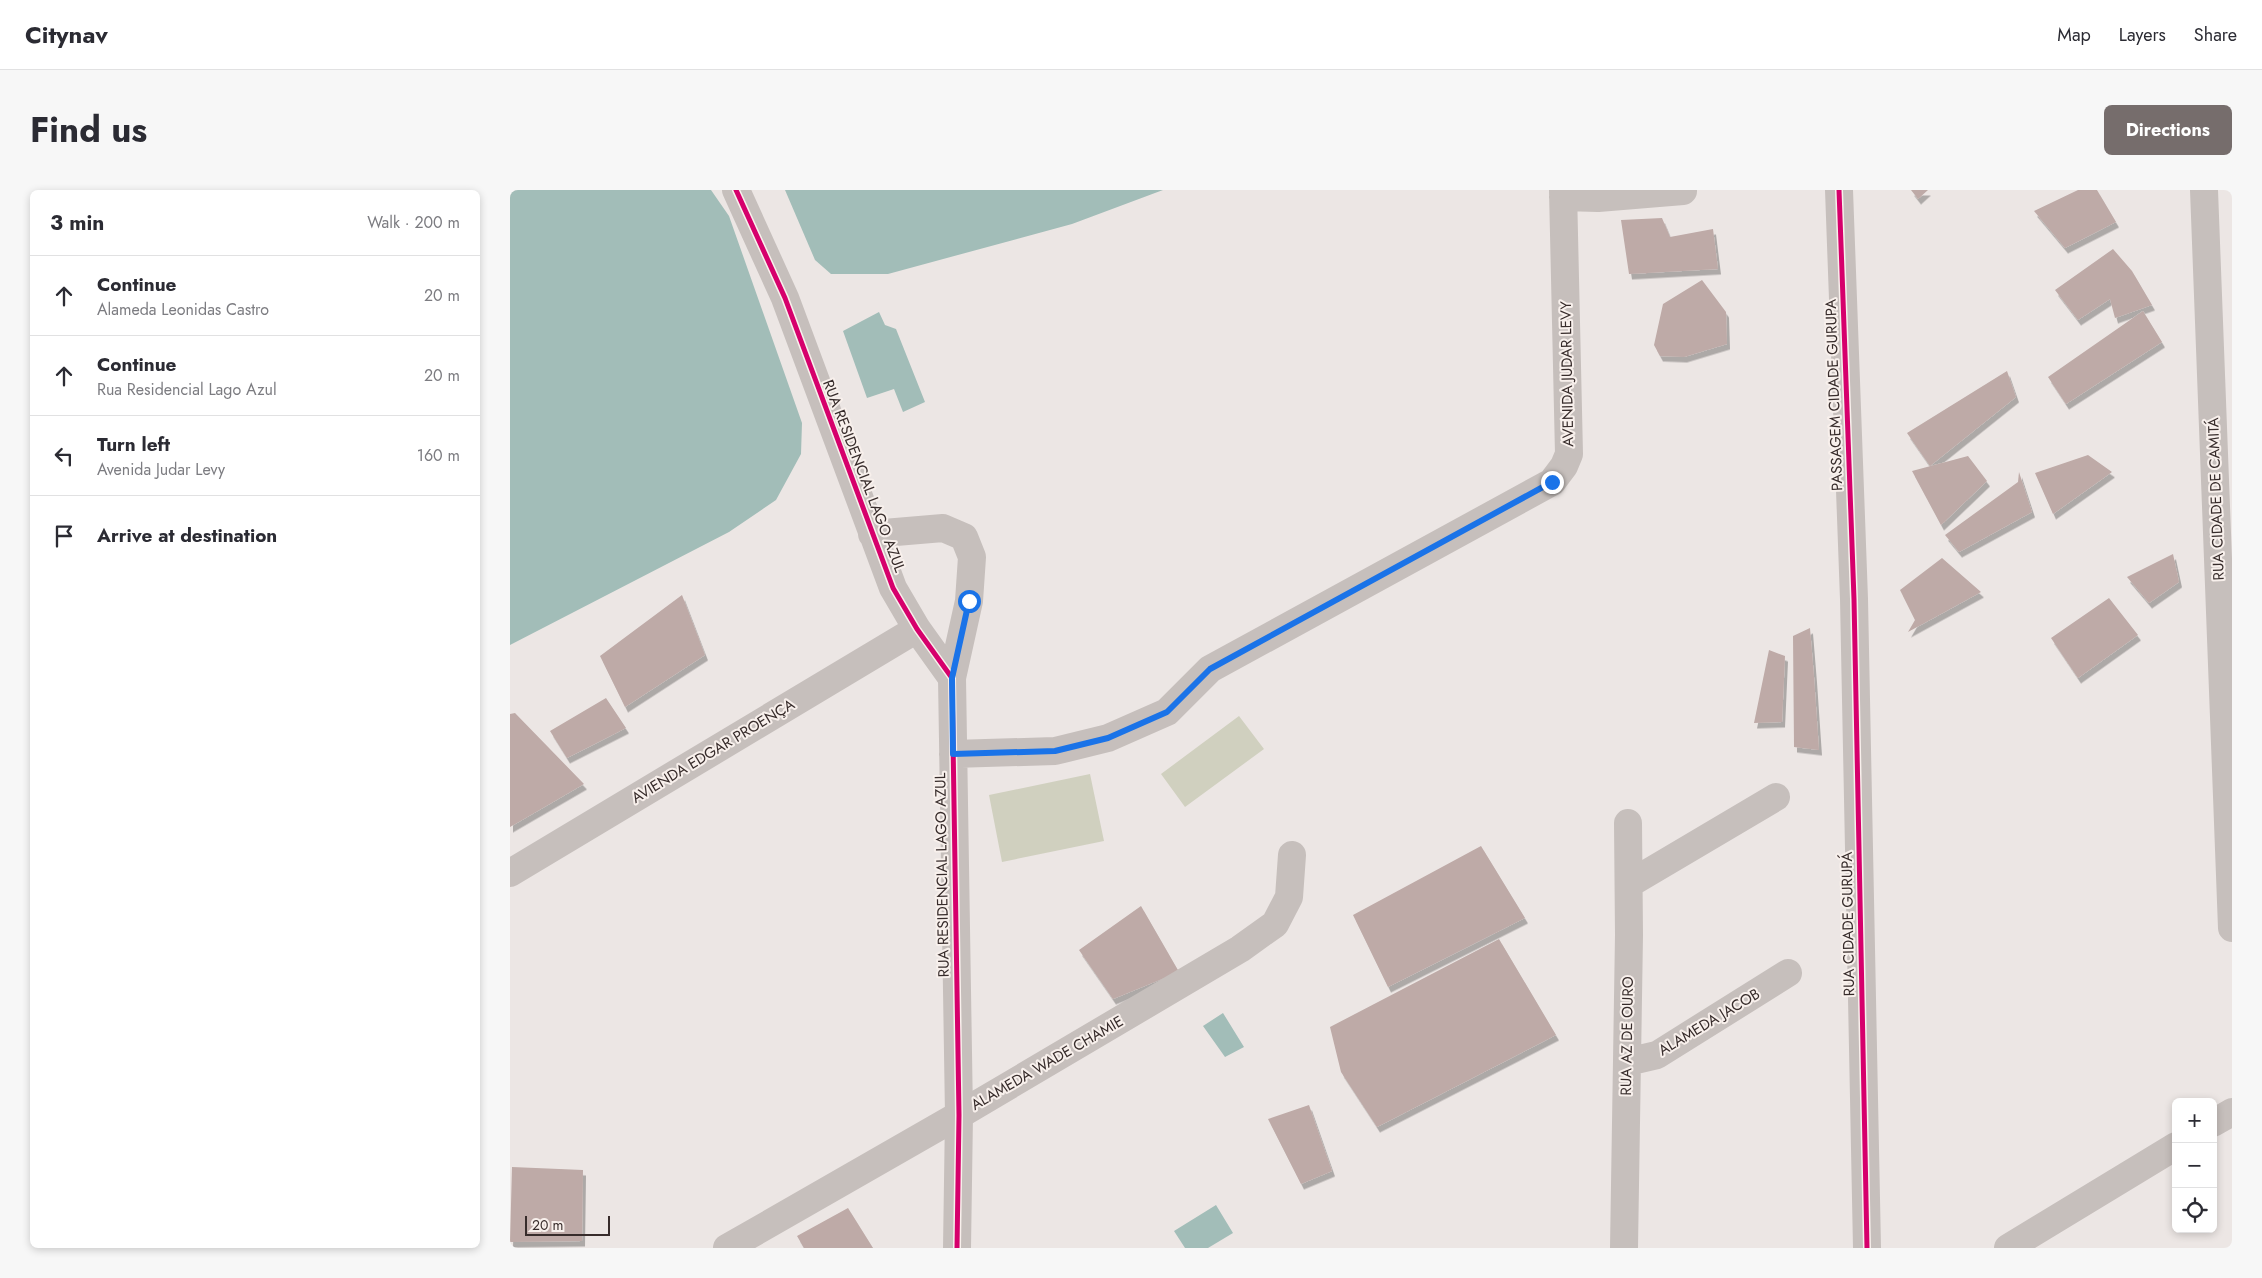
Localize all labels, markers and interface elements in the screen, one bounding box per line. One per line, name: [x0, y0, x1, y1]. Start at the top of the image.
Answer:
text: Citynav: [25, 17, 108, 52]
text: Map: [2057, 22, 2091, 48]
text: Layers: [2119, 22, 2166, 48]
text: Share: [2194, 22, 2237, 48]
text: Find us: [30, 105, 147, 155]
button: Directions: [2104, 105, 2232, 155]
text: 3 min: [50, 208, 104, 238]
text: Walk · 200 m: [367, 211, 460, 234]
text: Continue: [97, 271, 176, 298]
icon: ahead: [50, 282, 78, 310]
text: 20 m: [424, 284, 460, 307]
text: Alameda Leonidas Castro: [97, 298, 269, 321]
street label: PASSAGEM CIDADE GURUPA: [1820, 299, 1848, 491]
street label: AVENIDA JUDAR LEVY: [1555, 301, 1579, 447]
text: Continue: [97, 351, 176, 378]
icon: ahead: [50, 362, 78, 390]
text: 20 m: [424, 364, 460, 387]
street label: RUA RESIDENCIAL LAGO AZUL: [817, 376, 911, 576]
text: Rua Residencial Lago Azul: [97, 378, 277, 401]
street label: RUA CIDADE DE CAMITÁ: [2202, 417, 2230, 581]
text: Turn left: [97, 431, 170, 458]
icon: left: [50, 442, 78, 470]
text: 160 m: [417, 444, 460, 467]
text: Avenida Judar Levy: [97, 458, 225, 481]
route end: [1541, 471, 1564, 494]
icon: arrive: [50, 522, 78, 550]
text: Arrive at destination: [97, 522, 277, 549]
route start: [958, 590, 981, 613]
street label: AVIENDA EDGAR PROENÇA: [627, 693, 799, 809]
street label: RUA RESIDENCIAL LAGO AZUL: [929, 772, 955, 978]
street label: RUA CIDADE GURUPÁ: [1836, 851, 1860, 996]
street label: RUA AZ DE OURO: [1615, 976, 1639, 1096]
street label: ALAMEDA JACOB: [1654, 983, 1764, 1061]
street label: ALAMEDA WADE CHAMIE: [967, 1010, 1127, 1116]
map controls: [2172, 1098, 2217, 1233]
button: +: [2172, 1098, 2217, 1143]
button: −: [2172, 1143, 2217, 1188]
button: locate: [2172, 1188, 2217, 1233]
scale bar: [525, 1213, 610, 1236]
text: 20 m: [532, 1215, 564, 1235]

